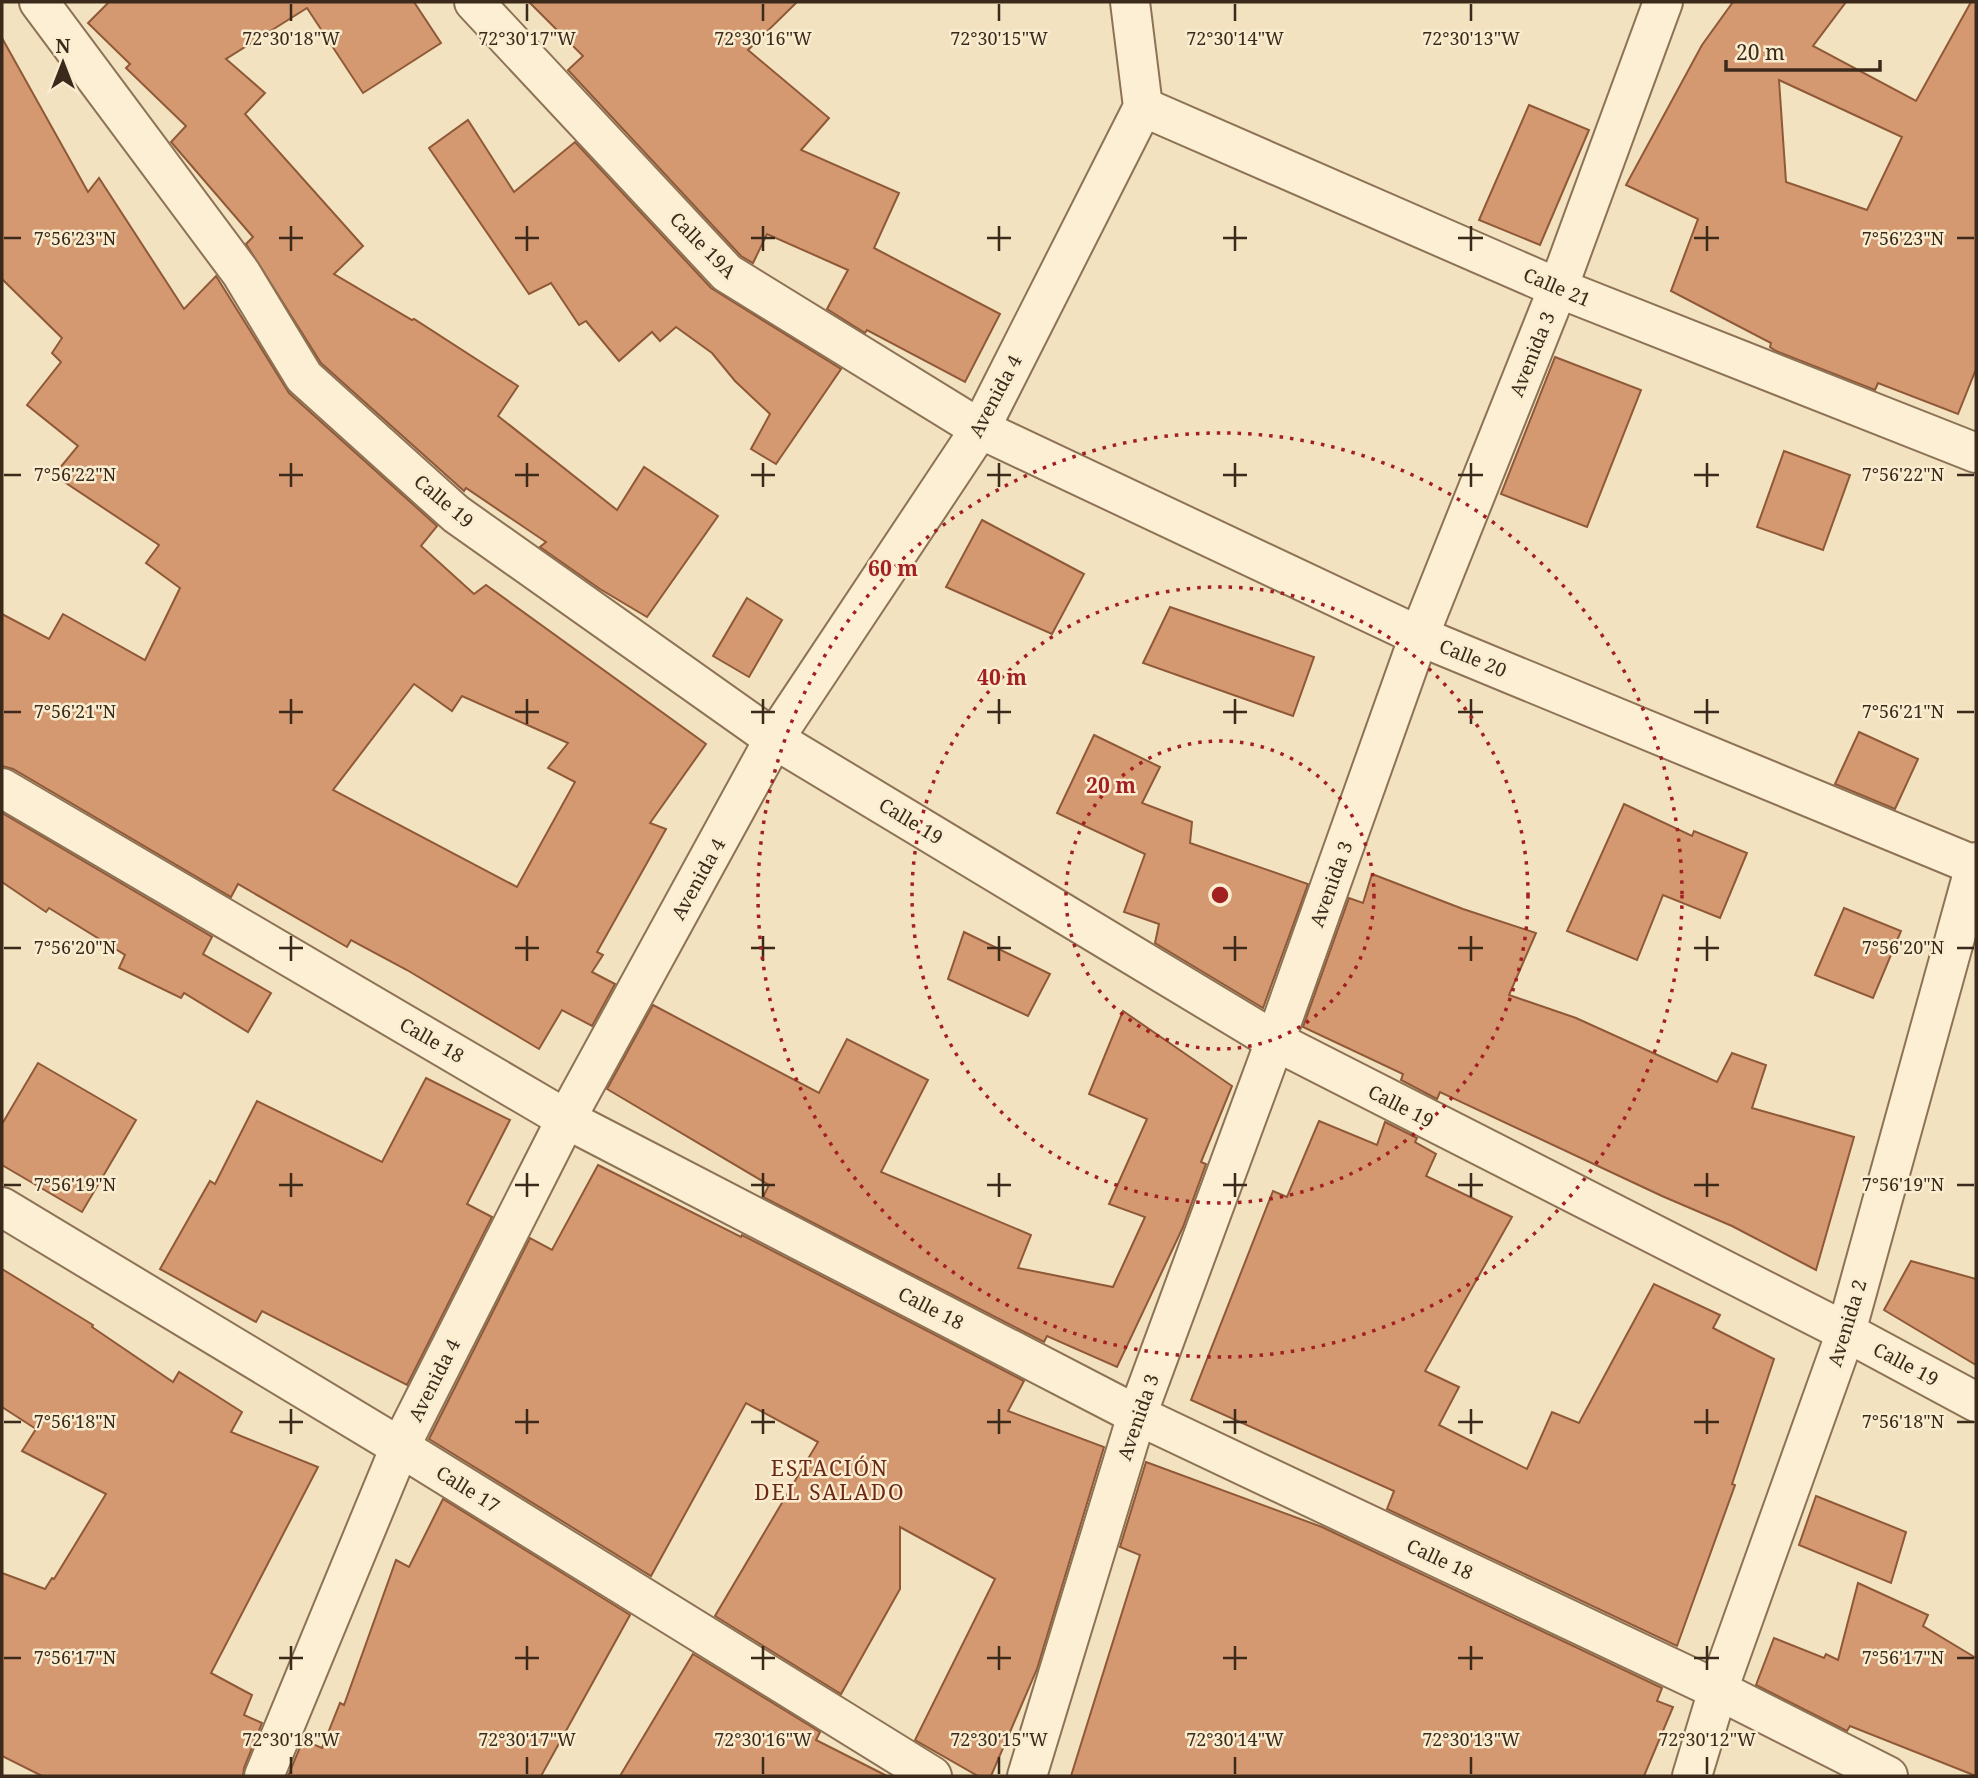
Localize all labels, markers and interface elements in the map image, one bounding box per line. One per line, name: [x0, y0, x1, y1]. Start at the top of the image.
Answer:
text: 72°30'18"W: [242, 26, 340, 50]
text: 72°30'17"W: [478, 26, 576, 50]
text: 72°30'16"W: [714, 26, 812, 50]
text: 72°30'15"W: [950, 26, 1048, 50]
text: 72°30'14"W: [1186, 26, 1284, 50]
text: 72°30'13"W: [1422, 26, 1520, 50]
north arrow: [28, 28, 98, 98]
scale bar: [1726, 28, 1880, 72]
text: N: [56, 33, 71, 59]
text: 20 m: [1736, 38, 1785, 66]
street label: Calle 19A: [664, 206, 742, 284]
text: 7°56'23"N: [34, 226, 117, 250]
text: 7°56'23"N: [1862, 226, 1945, 250]
street label: Calle 21: [1519, 261, 1595, 313]
street label: Avenida 3: [1503, 308, 1561, 400]
street label: Avenida 4: [962, 350, 1028, 442]
text: 7°56'22"N: [34, 462, 117, 486]
text: 7°56'22"N: [1862, 462, 1945, 486]
street label: Calle 19: [409, 468, 479, 534]
text: 60 m: [868, 554, 918, 582]
street label: Calle 20: [1435, 633, 1511, 683]
text: 40 m: [977, 663, 1027, 691]
text: 7°56'21"N: [34, 699, 117, 723]
text: 7°56'21"N: [1862, 699, 1945, 723]
text: 20 m: [1086, 771, 1136, 799]
street label: Calle 19: [874, 792, 948, 850]
street label: Avenida 4: [665, 833, 731, 925]
street label: Avenida 3: [1303, 837, 1359, 931]
centre of rings: [1208, 883, 1232, 907]
text: 7°56'20"N: [34, 935, 117, 959]
text: 7°56'20"N: [1862, 935, 1945, 959]
street label: Calle 18: [395, 1011, 469, 1069]
street label: Calle 19: [1364, 1078, 1438, 1134]
text: 7°56'19"N: [34, 1172, 117, 1196]
text: 7°56'19"N: [1862, 1172, 1945, 1196]
street label: Avenida 2: [1821, 1276, 1873, 1370]
street label: Calle 18: [894, 1280, 968, 1336]
street label: Avenida 4: [402, 1334, 466, 1426]
street label: Calle 19: [1869, 1336, 1943, 1392]
street label: Avenida 3: [1111, 1370, 1165, 1464]
text: 7°56'18"N: [34, 1409, 117, 1433]
text: 7°56'18"N: [1862, 1409, 1945, 1433]
district label: ESTACIÓN DEL SALADO: [754, 1454, 906, 1506]
street label: Calle 17: [431, 1459, 505, 1519]
street label: Calle 18: [1403, 1532, 1477, 1586]
text: 7°56'17"N: [34, 1645, 117, 1669]
text: 7°56'17"N: [1862, 1645, 1945, 1669]
text: 72°30'18"W: [242, 1727, 340, 1751]
text: 72°30'17"W: [478, 1727, 576, 1751]
text: 72°30'16"W: [714, 1727, 812, 1751]
text: 72°30'15"W: [950, 1727, 1048, 1751]
text: 72°30'14"W: [1186, 1727, 1284, 1751]
text: 72°30'13"W: [1422, 1727, 1520, 1751]
text: 72°30'12"W: [1658, 1727, 1756, 1751]

